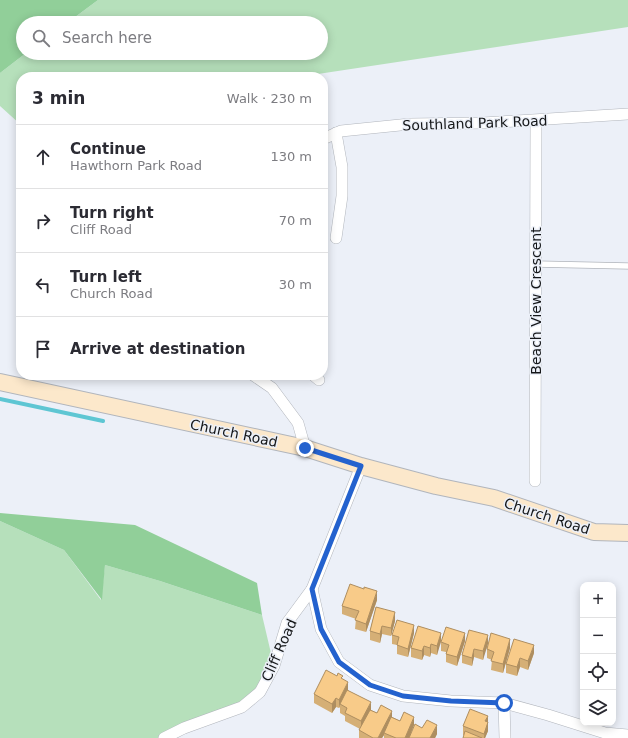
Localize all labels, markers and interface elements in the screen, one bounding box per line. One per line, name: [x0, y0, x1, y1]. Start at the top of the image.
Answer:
search box: [16, 16, 328, 60]
icon: search: [30, 27, 52, 49]
text: Search here: [62, 29, 152, 47]
text: 3 min: [32, 88, 85, 108]
text: Walk · 230 m: [227, 91, 312, 106]
street label: Southland Park Road: [402, 112, 548, 134]
text: Continue: [70, 140, 146, 158]
icon: ahead: [32, 146, 54, 168]
text: 130 m: [270, 149, 312, 164]
text: Hawthorn Park Road: [70, 158, 202, 173]
text: Turn right: [70, 204, 154, 222]
icon: right: [32, 210, 54, 232]
text: 70 m: [279, 213, 312, 228]
text: Cliff Road: [70, 222, 132, 237]
street label: Beach View Crescent: [528, 227, 544, 375]
text: Turn left: [70, 268, 142, 286]
icon: left: [32, 274, 54, 296]
text: 30 m: [279, 277, 312, 292]
text: Church Road: [70, 286, 153, 301]
icon: arrive: [32, 338, 54, 360]
text: Arrive at destination: [70, 340, 245, 358]
street label: Church Road: [189, 416, 279, 450]
route end: [296, 439, 314, 457]
street label: Church Road: [502, 495, 592, 537]
map controls: [580, 582, 616, 726]
button: +: [580, 582, 616, 618]
street label: Cliff Road: [258, 616, 300, 684]
button: −: [580, 618, 616, 654]
button: locate: [580, 654, 616, 690]
button: layers: [580, 690, 616, 726]
route start: [495, 694, 513, 712]

